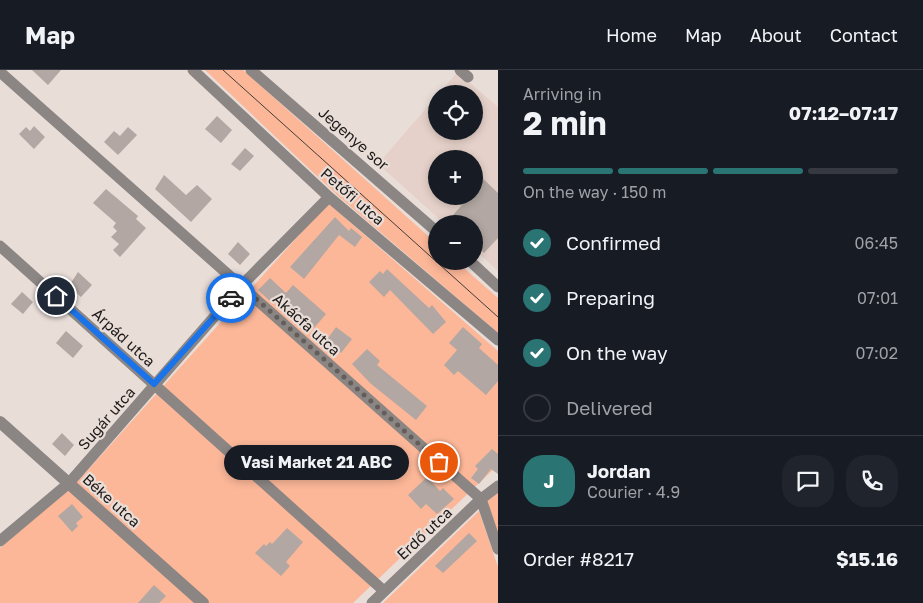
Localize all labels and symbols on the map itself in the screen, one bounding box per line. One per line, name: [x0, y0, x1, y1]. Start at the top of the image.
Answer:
street label: Jegenye sor: [315, 103, 393, 174]
street label: Petőfi utca: [318, 164, 388, 228]
courier: [206, 273, 256, 323]
pin: [35, 275, 77, 317]
street label: Akácfa utca: [270, 289, 344, 359]
street label: Árpád utca: [89, 304, 159, 370]
street label: Sugár utca: [74, 383, 138, 453]
pin: [418, 441, 460, 483]
callout: Vasi Market 21 ABC: [224, 444, 409, 480]
street label: Béke utca: [80, 470, 144, 530]
street label: Erdő utca: [393, 503, 455, 563]

